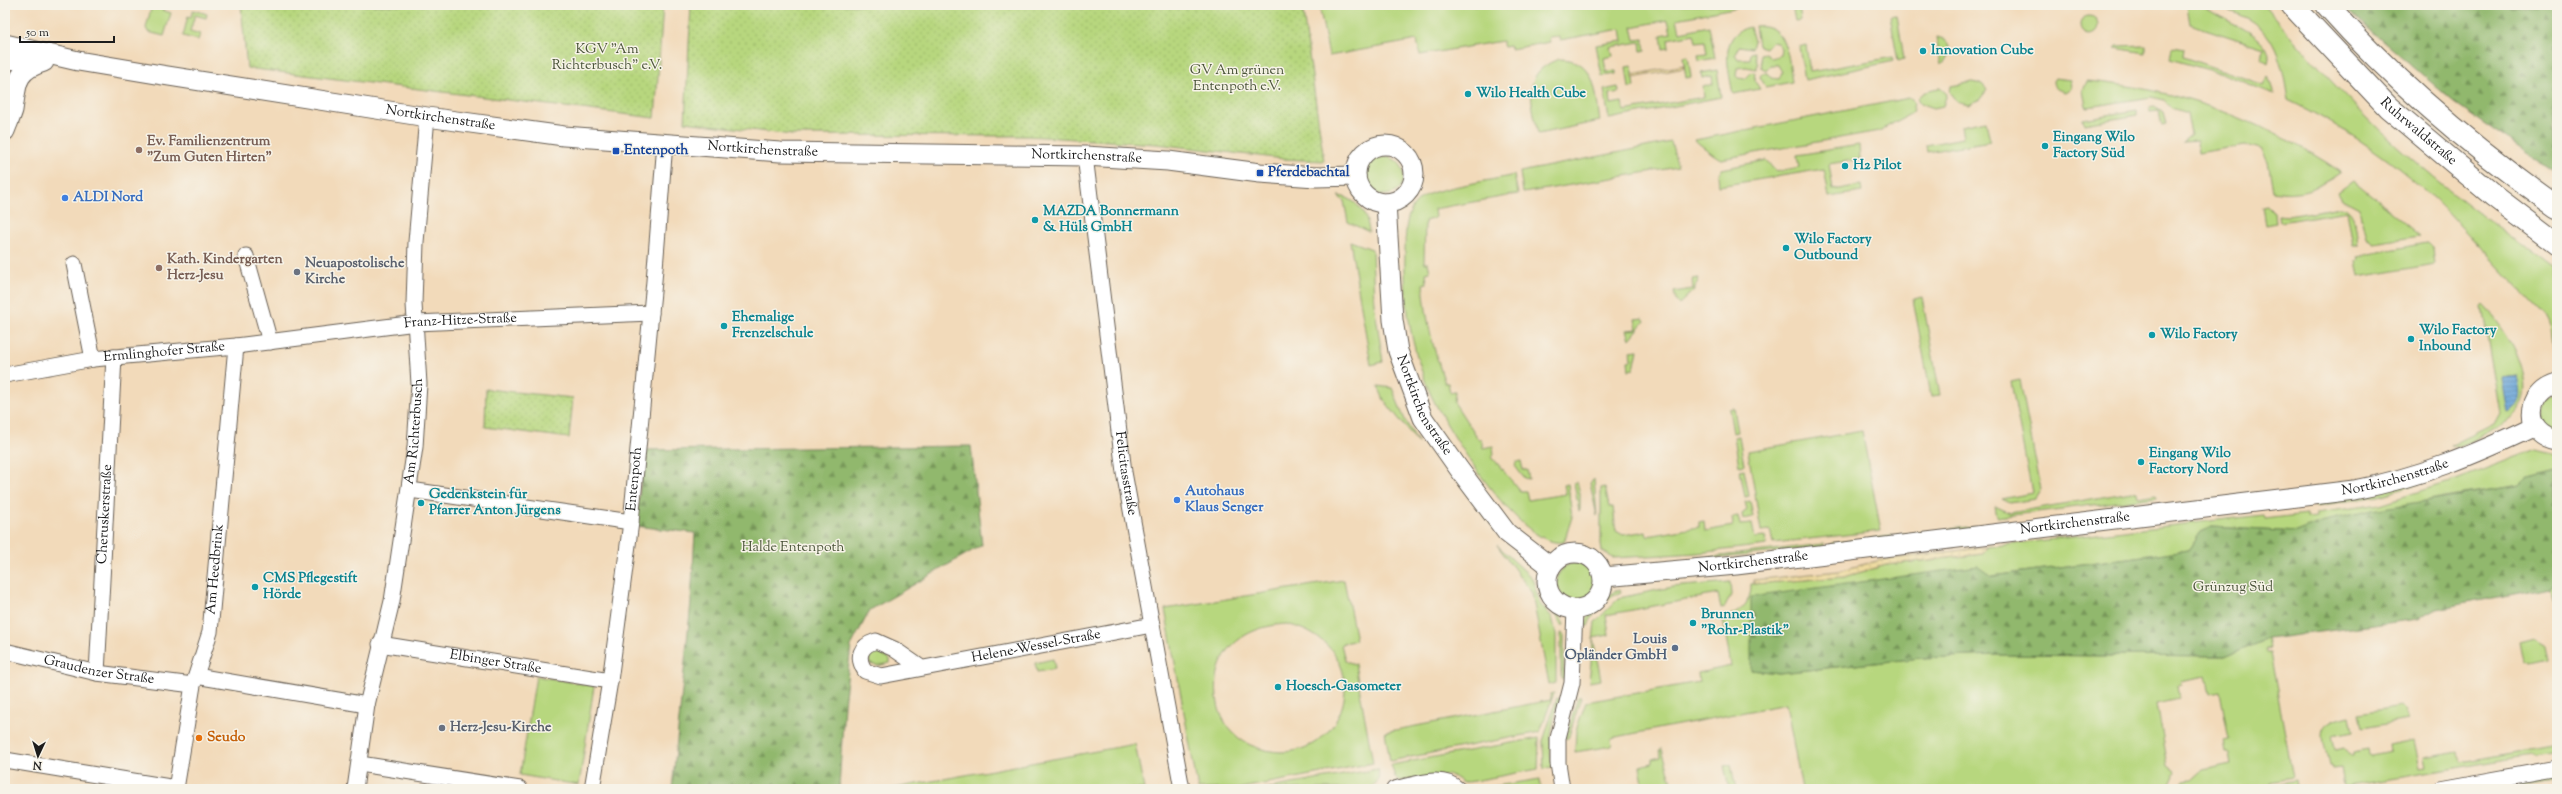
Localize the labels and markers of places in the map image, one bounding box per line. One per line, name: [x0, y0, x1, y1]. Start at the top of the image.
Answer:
place label: Innovation Cube: [1931, 41, 2034, 61]
marker: Innovation Cube: [1918, 46, 1928, 56]
place label: Wilo Health Cube: [1476, 84, 1587, 104]
marker: Wilo Health Cube: [1463, 89, 1473, 99]
place label: Eingang Wilo Factory Süd: [2053, 128, 2135, 164]
place label: Ev. Familienzentrum "Zum Guten Hirten": [147, 132, 272, 168]
place label: Entenpoth: [624, 141, 689, 161]
marker: Eingang Wilo Factory Süd: [2040, 141, 2050, 151]
marker: Ev. Familienzentrum "Zum Guten Hirten": [134, 145, 144, 155]
marker: Entenpoth: [611, 146, 621, 156]
place label: H2 Pilot: [1853, 156, 1902, 176]
marker: H2 Pilot: [1840, 161, 1850, 171]
place label: Pferdebachtal: [1268, 163, 1350, 183]
marker: Pferdebachtal: [1255, 168, 1265, 178]
place label: ALDI Nord: [73, 188, 143, 208]
marker: ALDI Nord: [60, 193, 70, 203]
place label: MAZDA Bonnermann & Hüls GmbH: [1043, 202, 1180, 238]
marker: MAZDA Bonnermann & Hüls GmbH: [1030, 215, 1040, 225]
place label: Wilo Factory Outbound: [1794, 230, 1872, 266]
marker: Wilo Factory Outbound: [1781, 243, 1791, 253]
place label: Kath. Kindergarten Herz-Jesu: [167, 250, 283, 286]
place label: Neuapostolische Kirche: [305, 254, 405, 290]
marker: Kath. Kindergarten Herz-Jesu: [154, 263, 164, 273]
marker: Neuapostolische Kirche: [292, 267, 302, 277]
place label: Ehemalige Frenzelschule: [732, 308, 814, 344]
marker: Ehemalige Frenzelschule: [719, 321, 729, 331]
place label: Wilo Factory Inbound: [2419, 321, 2497, 357]
place label: Wilo Factory: [2160, 325, 2238, 345]
marker: Wilo Factory: [2147, 330, 2157, 340]
marker: Wilo Factory Inbound: [2406, 334, 2416, 344]
place label: Eingang Wilo Factory Nord: [2149, 444, 2231, 480]
marker: Eingang Wilo Factory Nord: [2136, 457, 2146, 467]
place label: Autohaus Klaus Senger: [1185, 482, 1264, 518]
place label: Gedenkstein für Pfarrer Anton Jürgens: [429, 485, 561, 521]
marker: Autohaus Klaus Senger: [1172, 495, 1182, 505]
marker: Gedenkstein für Pfarrer Anton Jürgens: [416, 498, 426, 508]
place label: CMS Pflegestift Hörde: [263, 569, 357, 605]
marker: CMS Pflegestift Hörde: [250, 582, 260, 592]
place label: Brunnen "Rohr-Plastik": [1701, 605, 1789, 641]
marker: Brunnen "Rohr-Plastik": [1688, 618, 1698, 628]
place label: Louis Opländer GmbH: [1565, 630, 1668, 666]
marker: Louis Opländer GmbH: [1670, 643, 1680, 653]
place label: Hoesch-Gasometer: [1286, 677, 1402, 697]
marker: Hoesch-Gasometer: [1273, 682, 1283, 692]
place label: Herz-Jesu-Kirche: [450, 718, 552, 738]
marker: Herz-Jesu-Kirche: [437, 723, 447, 733]
place label: Seudo: [207, 728, 246, 748]
marker: Seudo: [194, 733, 204, 743]

